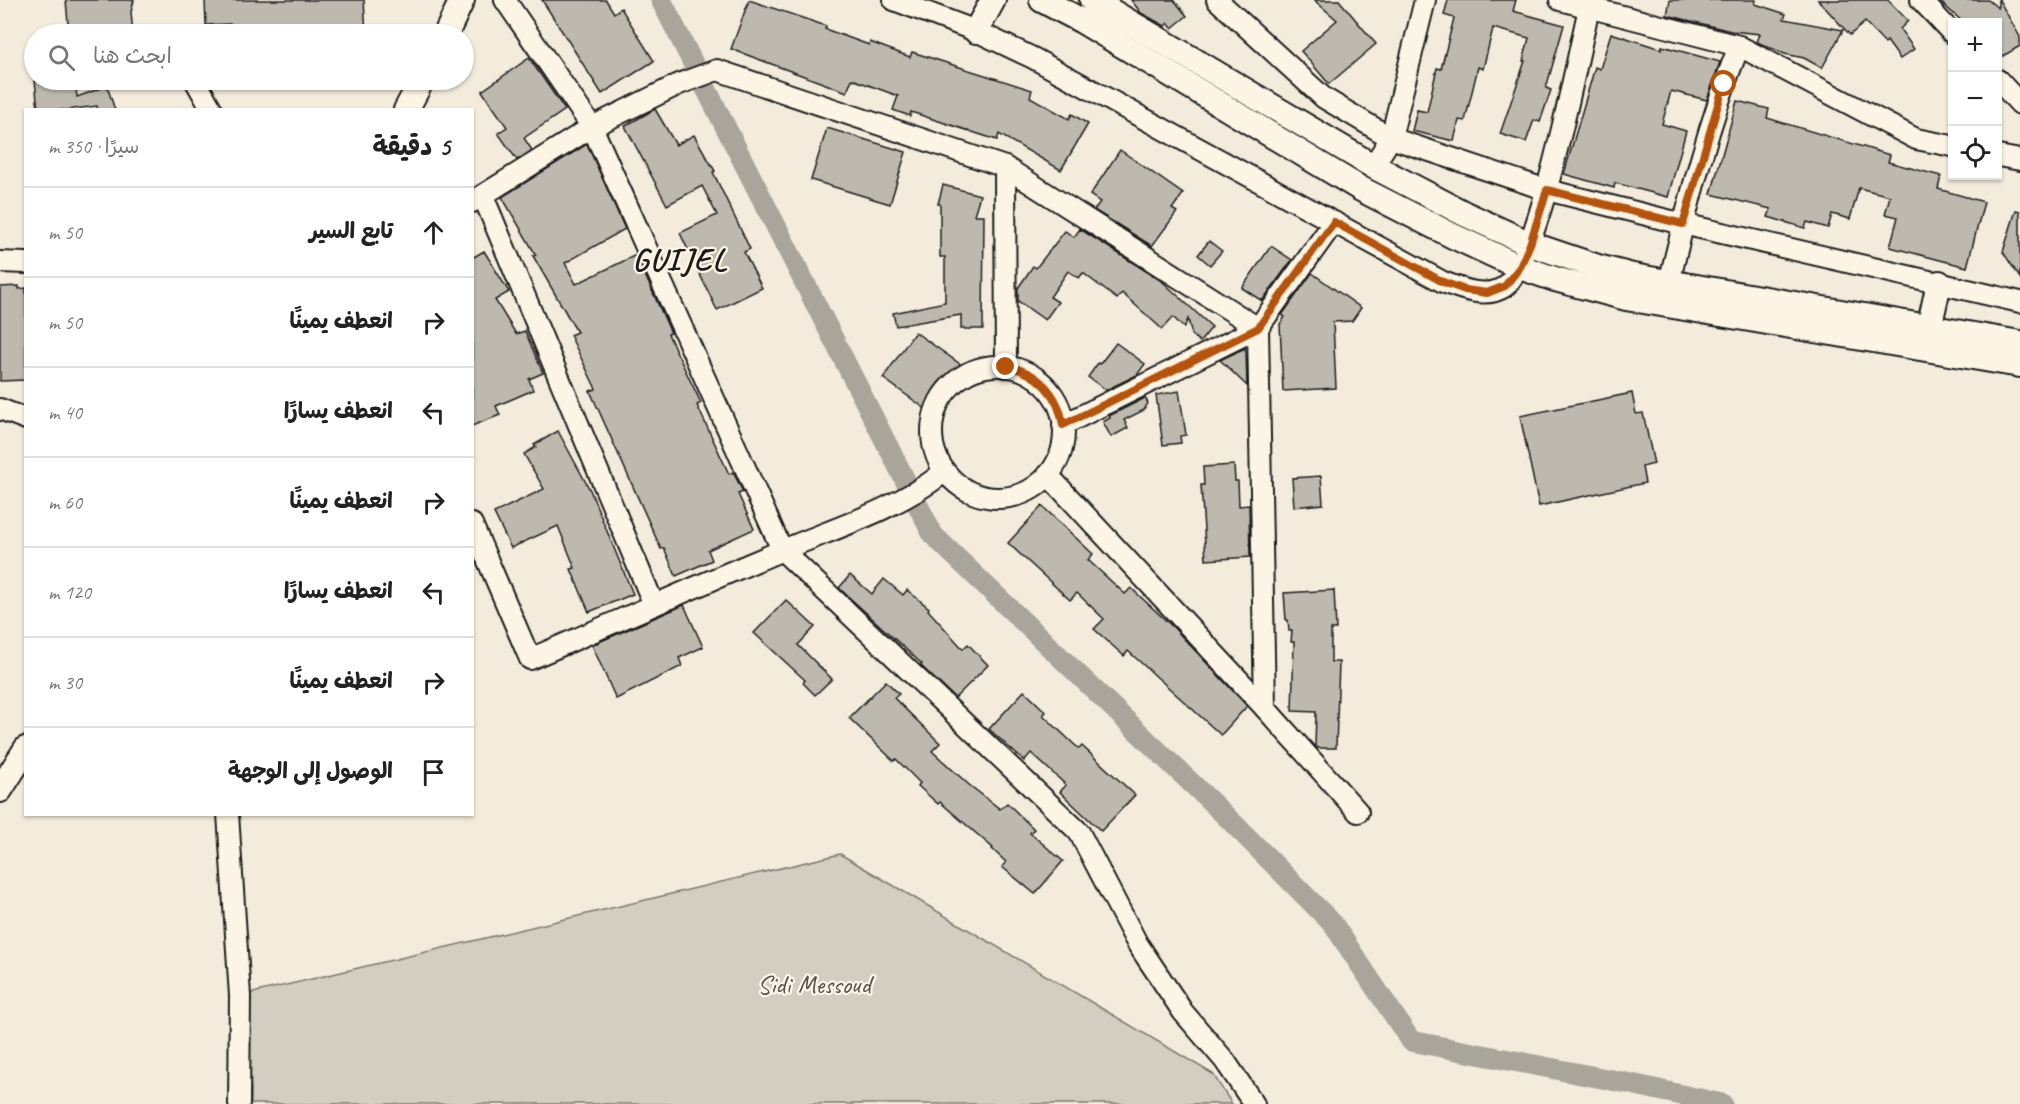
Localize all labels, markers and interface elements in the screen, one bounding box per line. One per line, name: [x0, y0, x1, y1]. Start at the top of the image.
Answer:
map controls: [1948, 18, 2002, 180]
button: +: [1948, 18, 2002, 72]
search box: [24, 24, 474, 90]
icon: search: [45, 41, 78, 74]
text: ابحث هنا: [93, 42, 172, 70]
route start: [1710, 70, 1736, 96]
button: −: [1948, 72, 2002, 126]
button: locate: [1948, 126, 2002, 180]
text: 5 دقيقة: [372, 130, 450, 163]
text: سيرًا · 350 m: [48, 134, 139, 159]
icon: ahead: [417, 216, 450, 249]
text: تابع السير: [309, 217, 393, 245]
text: 50 m: [48, 220, 82, 245]
district label: GUIJEL: [632, 239, 728, 280]
icon: right: [417, 306, 450, 339]
text: انعطف يمينًا: [289, 307, 393, 335]
text: 50 m: [48, 310, 82, 335]
route end: [992, 353, 1018, 379]
icon: left: [417, 396, 450, 429]
text: انعطف يسارًا: [284, 397, 393, 425]
text: 40 m: [48, 400, 82, 425]
icon: right: [417, 486, 450, 519]
text: انعطف يمينًا: [289, 487, 393, 515]
text: 60 m: [48, 490, 82, 515]
icon: left: [417, 576, 450, 609]
text: انعطف يسارًا: [284, 577, 393, 605]
text: 120 m: [48, 580, 91, 605]
icon: right: [417, 666, 450, 699]
text: انعطف يمينًا: [289, 667, 393, 695]
text: 30 m: [48, 670, 82, 695]
icon: arrive: [417, 756, 450, 789]
text: الوصول إلى الوجهة: [228, 757, 393, 785]
park label: Sidi Messoud: [757, 968, 874, 1001]

